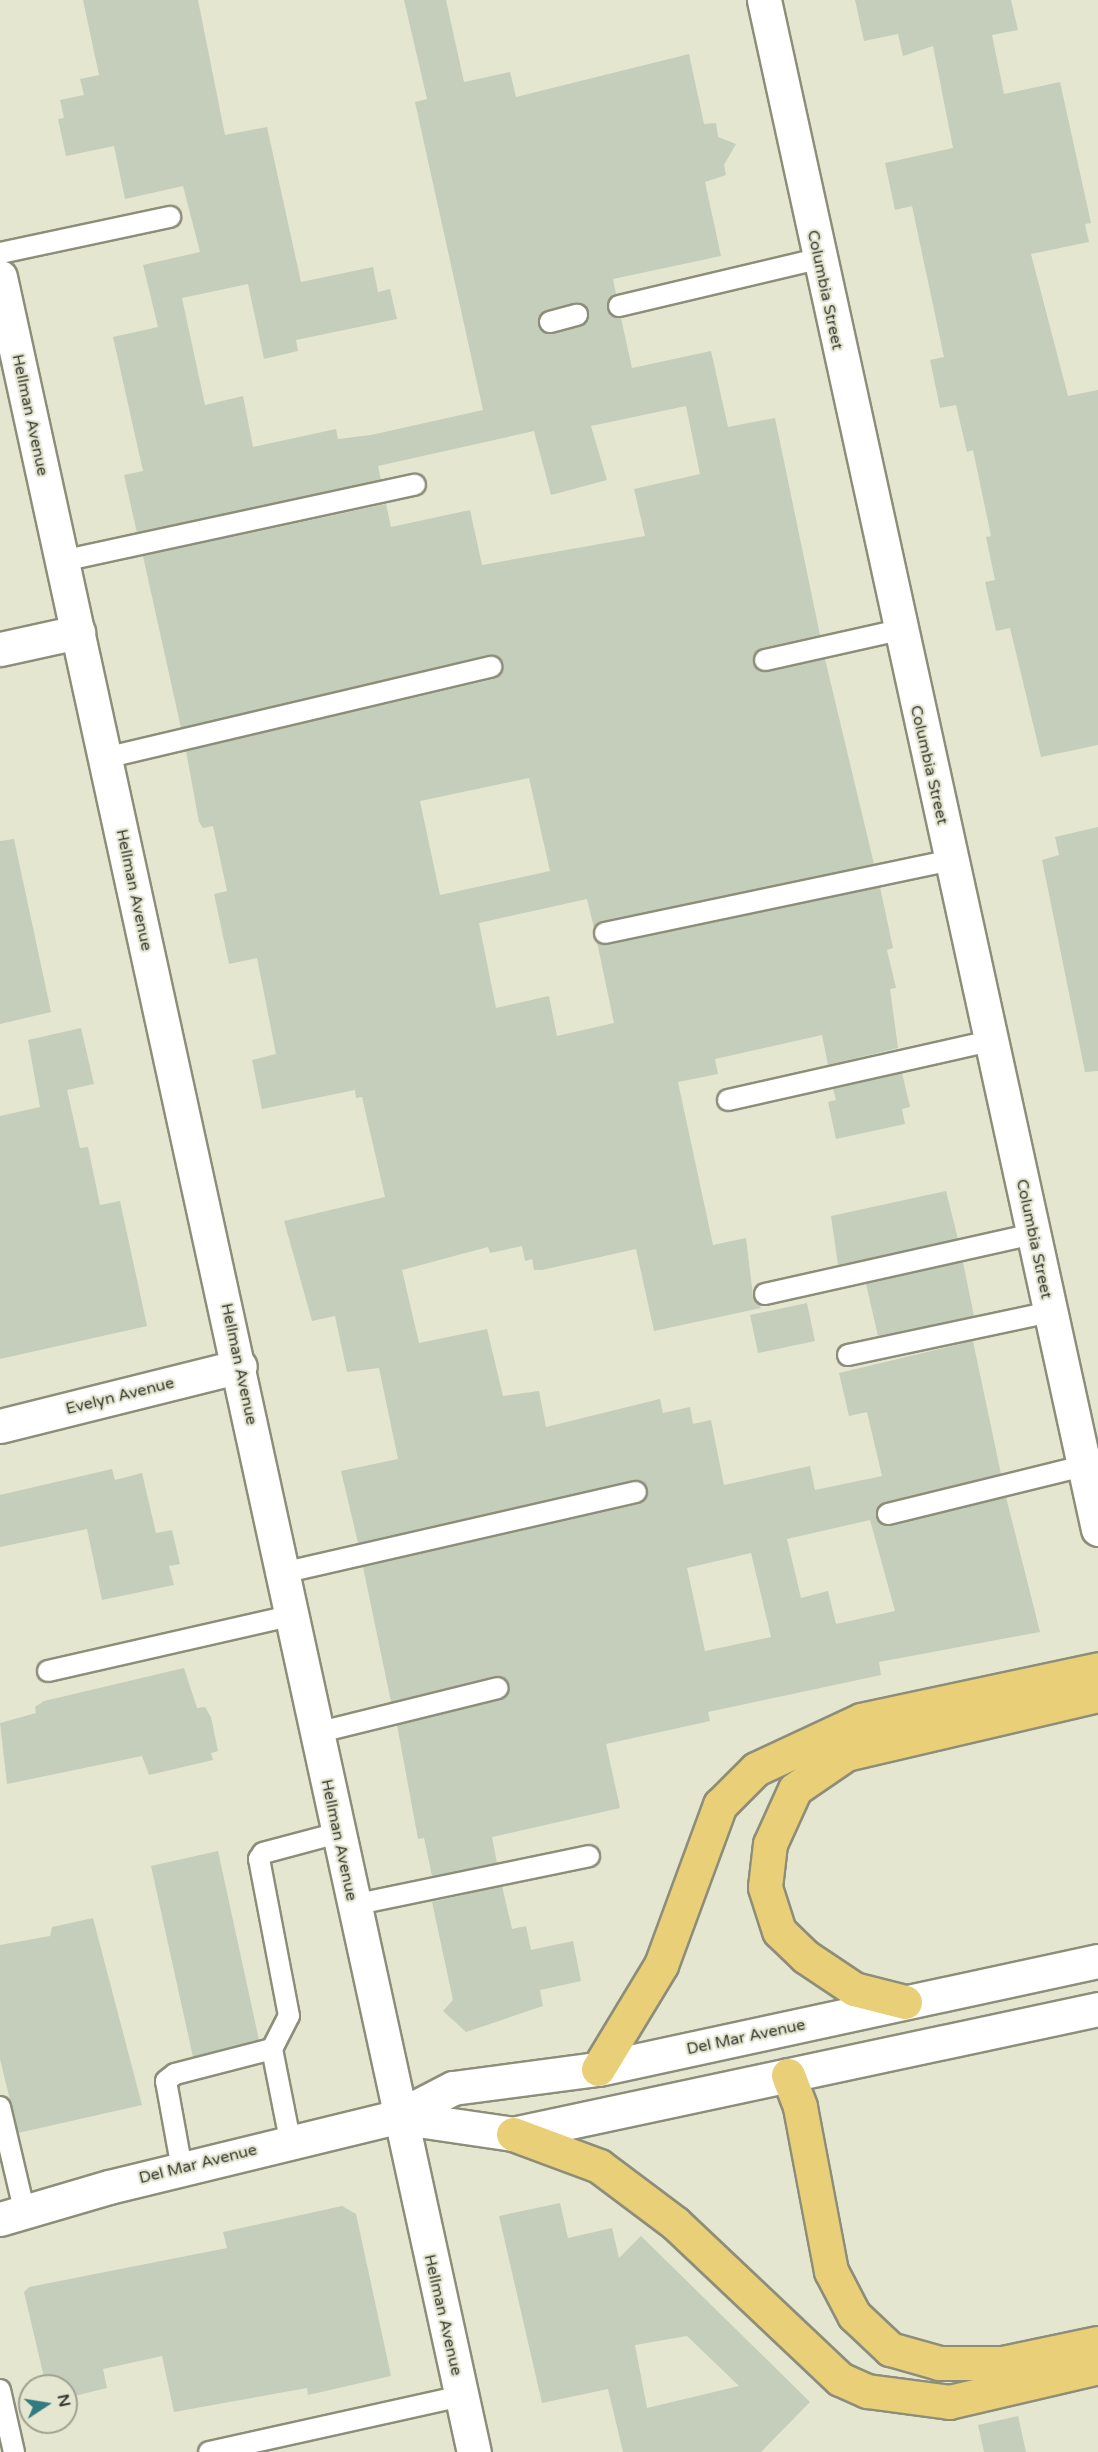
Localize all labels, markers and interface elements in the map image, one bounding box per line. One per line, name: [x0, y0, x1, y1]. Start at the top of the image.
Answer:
street label: Columbia Street: [803, 228, 847, 352]
street label: Hellman Avenue: [8, 352, 52, 478]
street label: Columbia Street: [906, 703, 952, 827]
street label: Hellman Avenue: [112, 827, 156, 953]
street label: Columbia Street: [1012, 1177, 1056, 1301]
street label: Hellman Avenue: [217, 1301, 261, 1427]
street label: Evelyn Avenue: [64, 1373, 176, 1419]
street label: Hellman Avenue: [317, 1777, 361, 1903]
street label: Del Mar Avenue: [685, 2015, 807, 2059]
street label: Del Mar Avenue: [137, 2140, 259, 2188]
street label: Hellman Avenue: [420, 2253, 466, 2377]
north arrow: [18, 2374, 78, 2434]
text: N: [53, 2392, 75, 2409]

